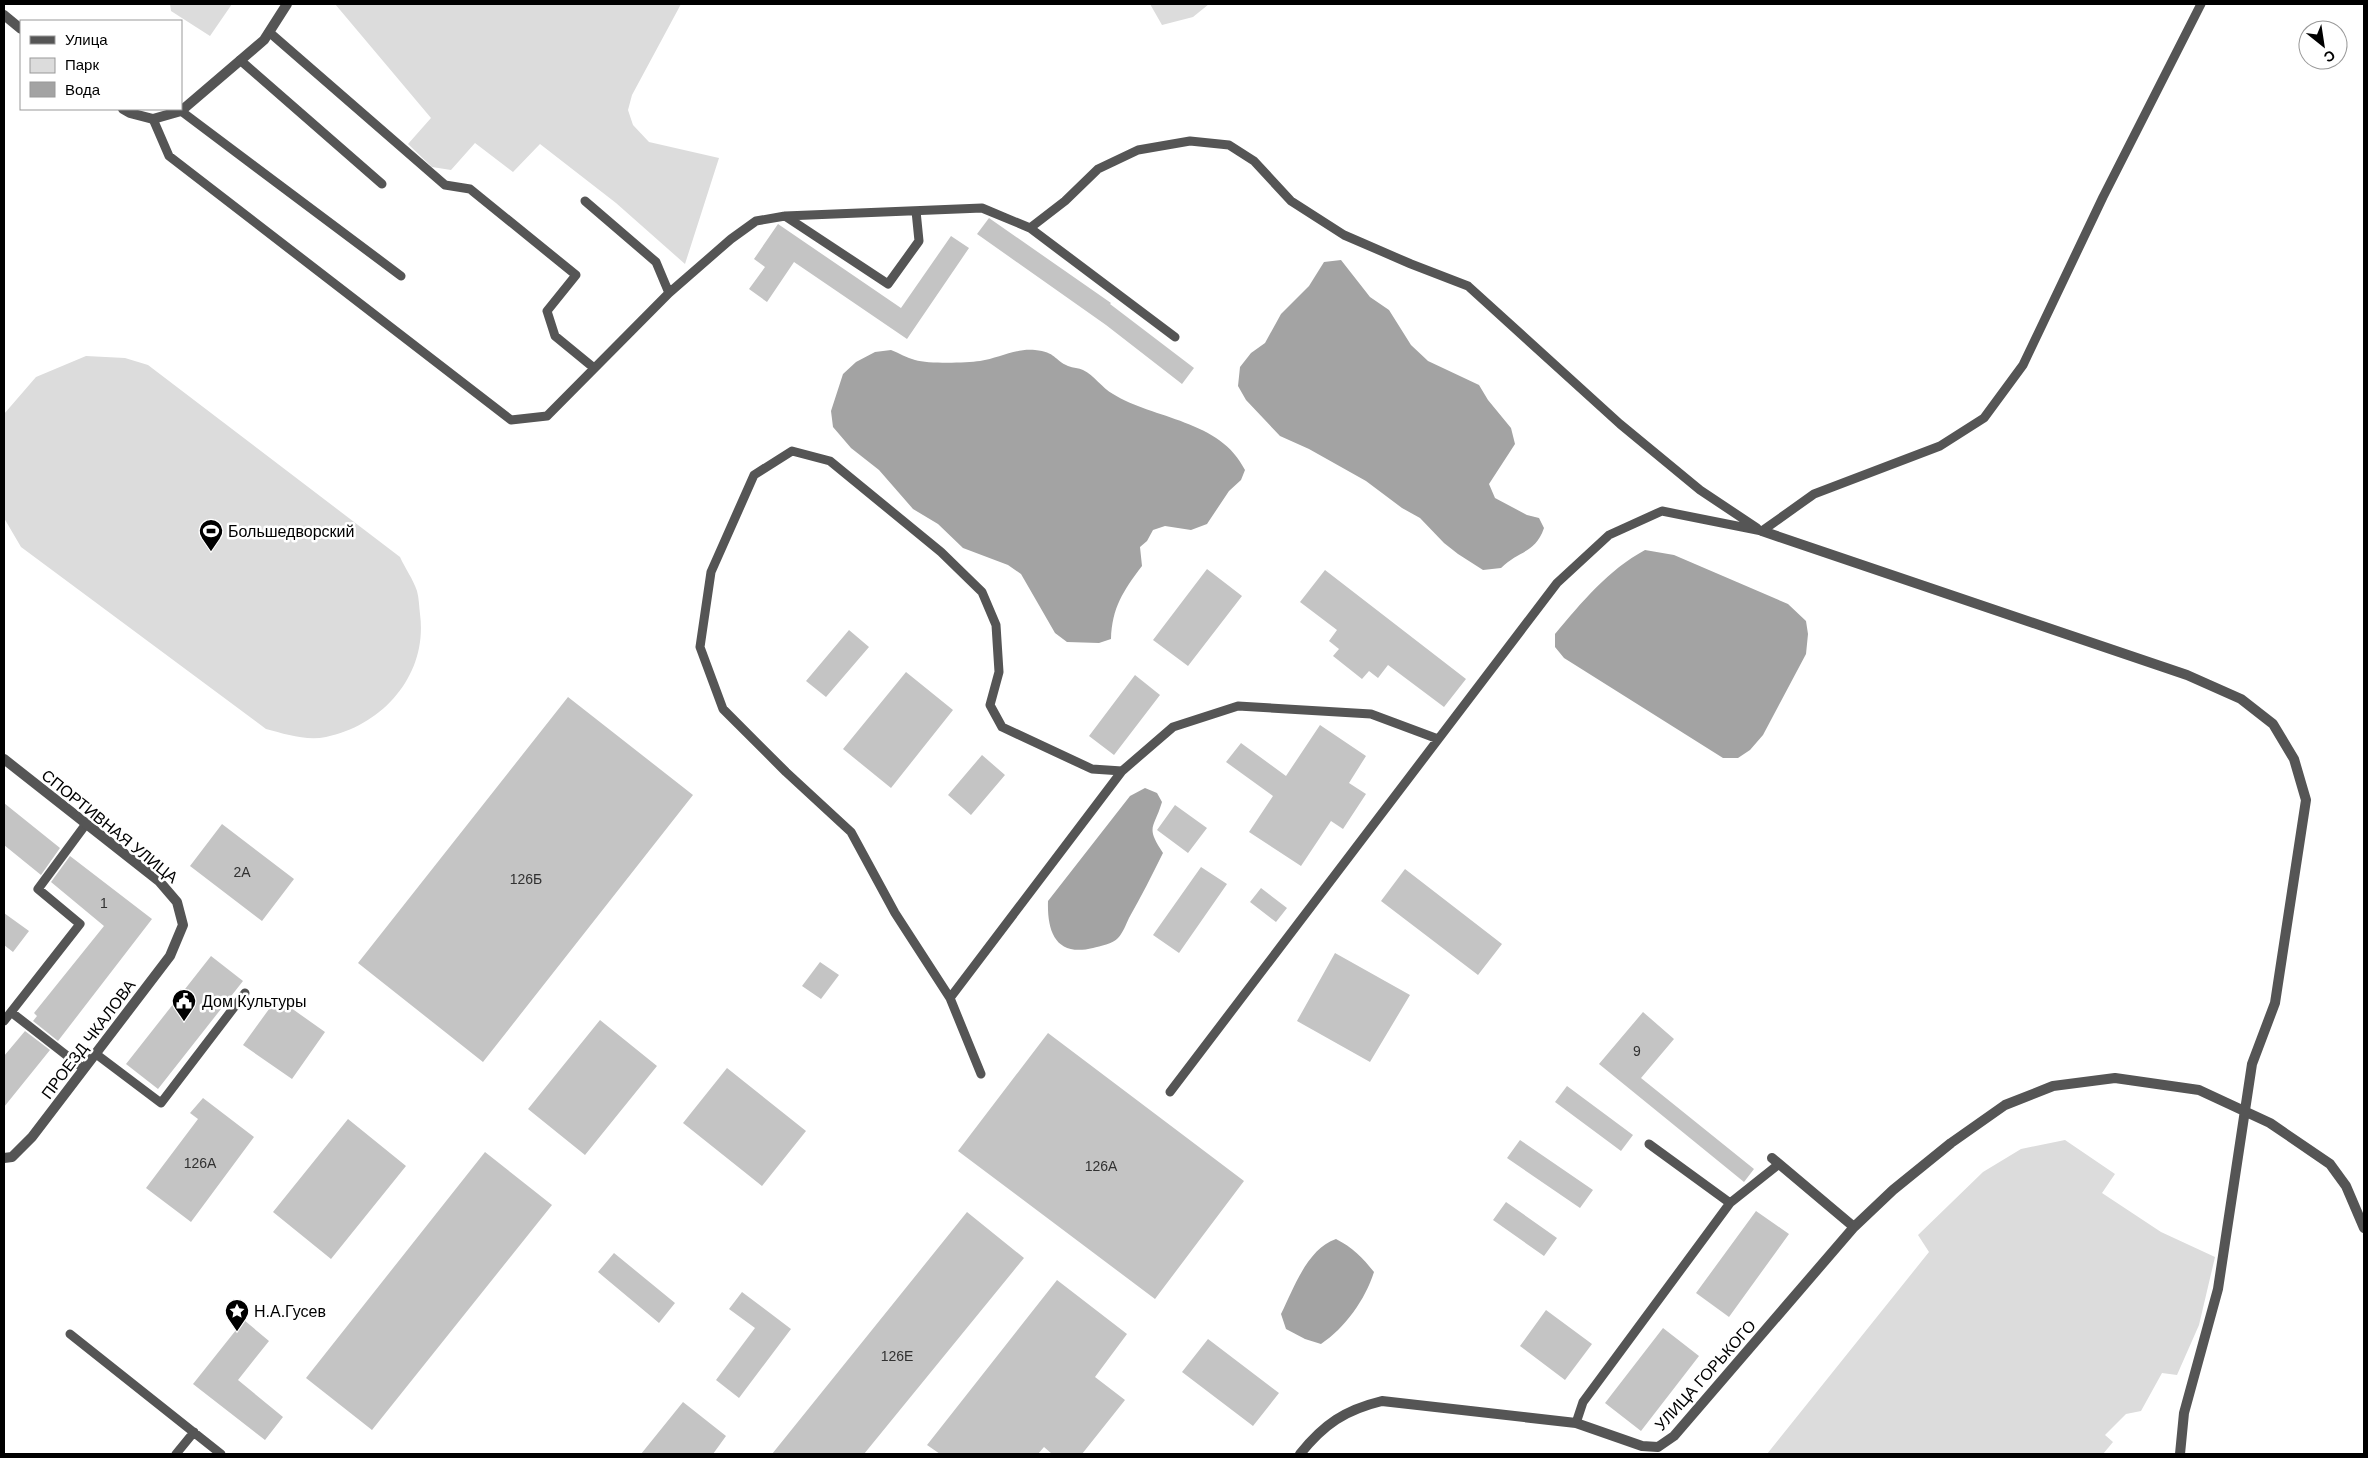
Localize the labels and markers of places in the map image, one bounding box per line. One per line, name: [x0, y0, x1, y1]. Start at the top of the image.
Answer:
sports icon: Большедворский: [198, 518, 224, 552]
place label: Большедворский: [228, 523, 354, 540]
public building icon: Дом Культуры: [171, 988, 197, 1022]
place label: Дом Культуры: [202, 993, 306, 1010]
place icon: Н.А.Гусев: [224, 1298, 250, 1332]
place label: Н.А.Гусев: [254, 1303, 326, 1320]

